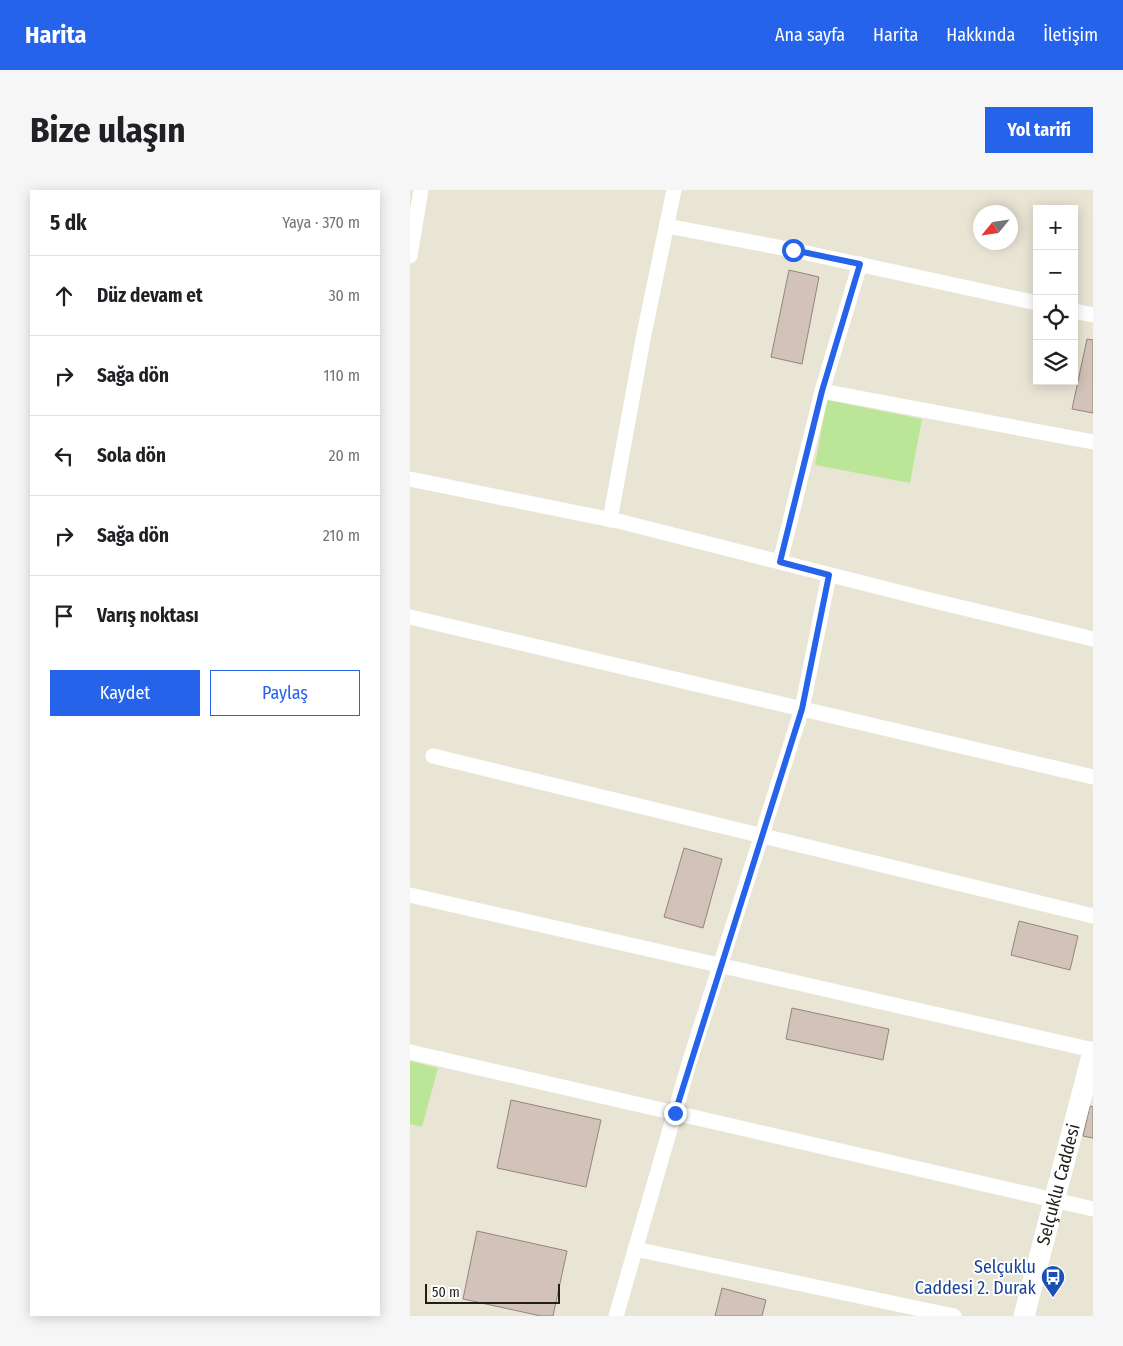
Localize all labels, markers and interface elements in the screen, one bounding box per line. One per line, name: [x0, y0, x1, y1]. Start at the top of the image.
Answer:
text: Harita: [25, 21, 87, 49]
text: Ana sayfa: [775, 24, 845, 46]
text: Harita: [873, 24, 918, 46]
text: Hakkında: [946, 24, 1015, 46]
text: İletişim: [1043, 24, 1098, 46]
button: Yol tarifi: [985, 107, 1093, 153]
text: Bize ulaşın: [30, 109, 185, 151]
north arrow: [973, 205, 1018, 250]
map controls: [1033, 205, 1078, 385]
button: +: [1033, 205, 1078, 250]
text: 5 dk: [50, 210, 87, 236]
text: Yaya · 370 m: [282, 213, 360, 232]
route start: [782, 239, 805, 262]
button: −: [1033, 250, 1078, 295]
icon: ahead: [50, 282, 78, 310]
text: Düz devam et: [97, 284, 203, 307]
text: 30 m: [328, 286, 360, 305]
button: locate: [1033, 295, 1078, 340]
button: layers: [1033, 340, 1078, 385]
icon: right: [50, 362, 78, 390]
text: Sağa dön: [97, 364, 169, 387]
text: 110 m: [323, 366, 360, 385]
icon: left: [50, 442, 78, 470]
text: Sola dön: [97, 444, 166, 467]
text: 20 m: [329, 446, 360, 465]
icon: right: [50, 522, 78, 550]
text: Sağa dön: [97, 524, 169, 547]
text: 210 m: [323, 526, 360, 545]
icon: arrive: [50, 602, 78, 630]
text: Varış noktası: [97, 604, 199, 627]
button: Kaydet: [50, 670, 200, 716]
button: Paylaş: [210, 670, 360, 716]
route end: [664, 1102, 687, 1125]
street label: Selçuklu Caddesi: [1032, 1121, 1085, 1247]
place label: Selçuklu Caddesi 2. Durak: [915, 1256, 1037, 1299]
bus stop icon: Selçuklu Caddesi 2. Durak: [1040, 1264, 1066, 1298]
scale bar: [425, 1281, 560, 1304]
text: 50 m: [432, 1284, 460, 1301]

